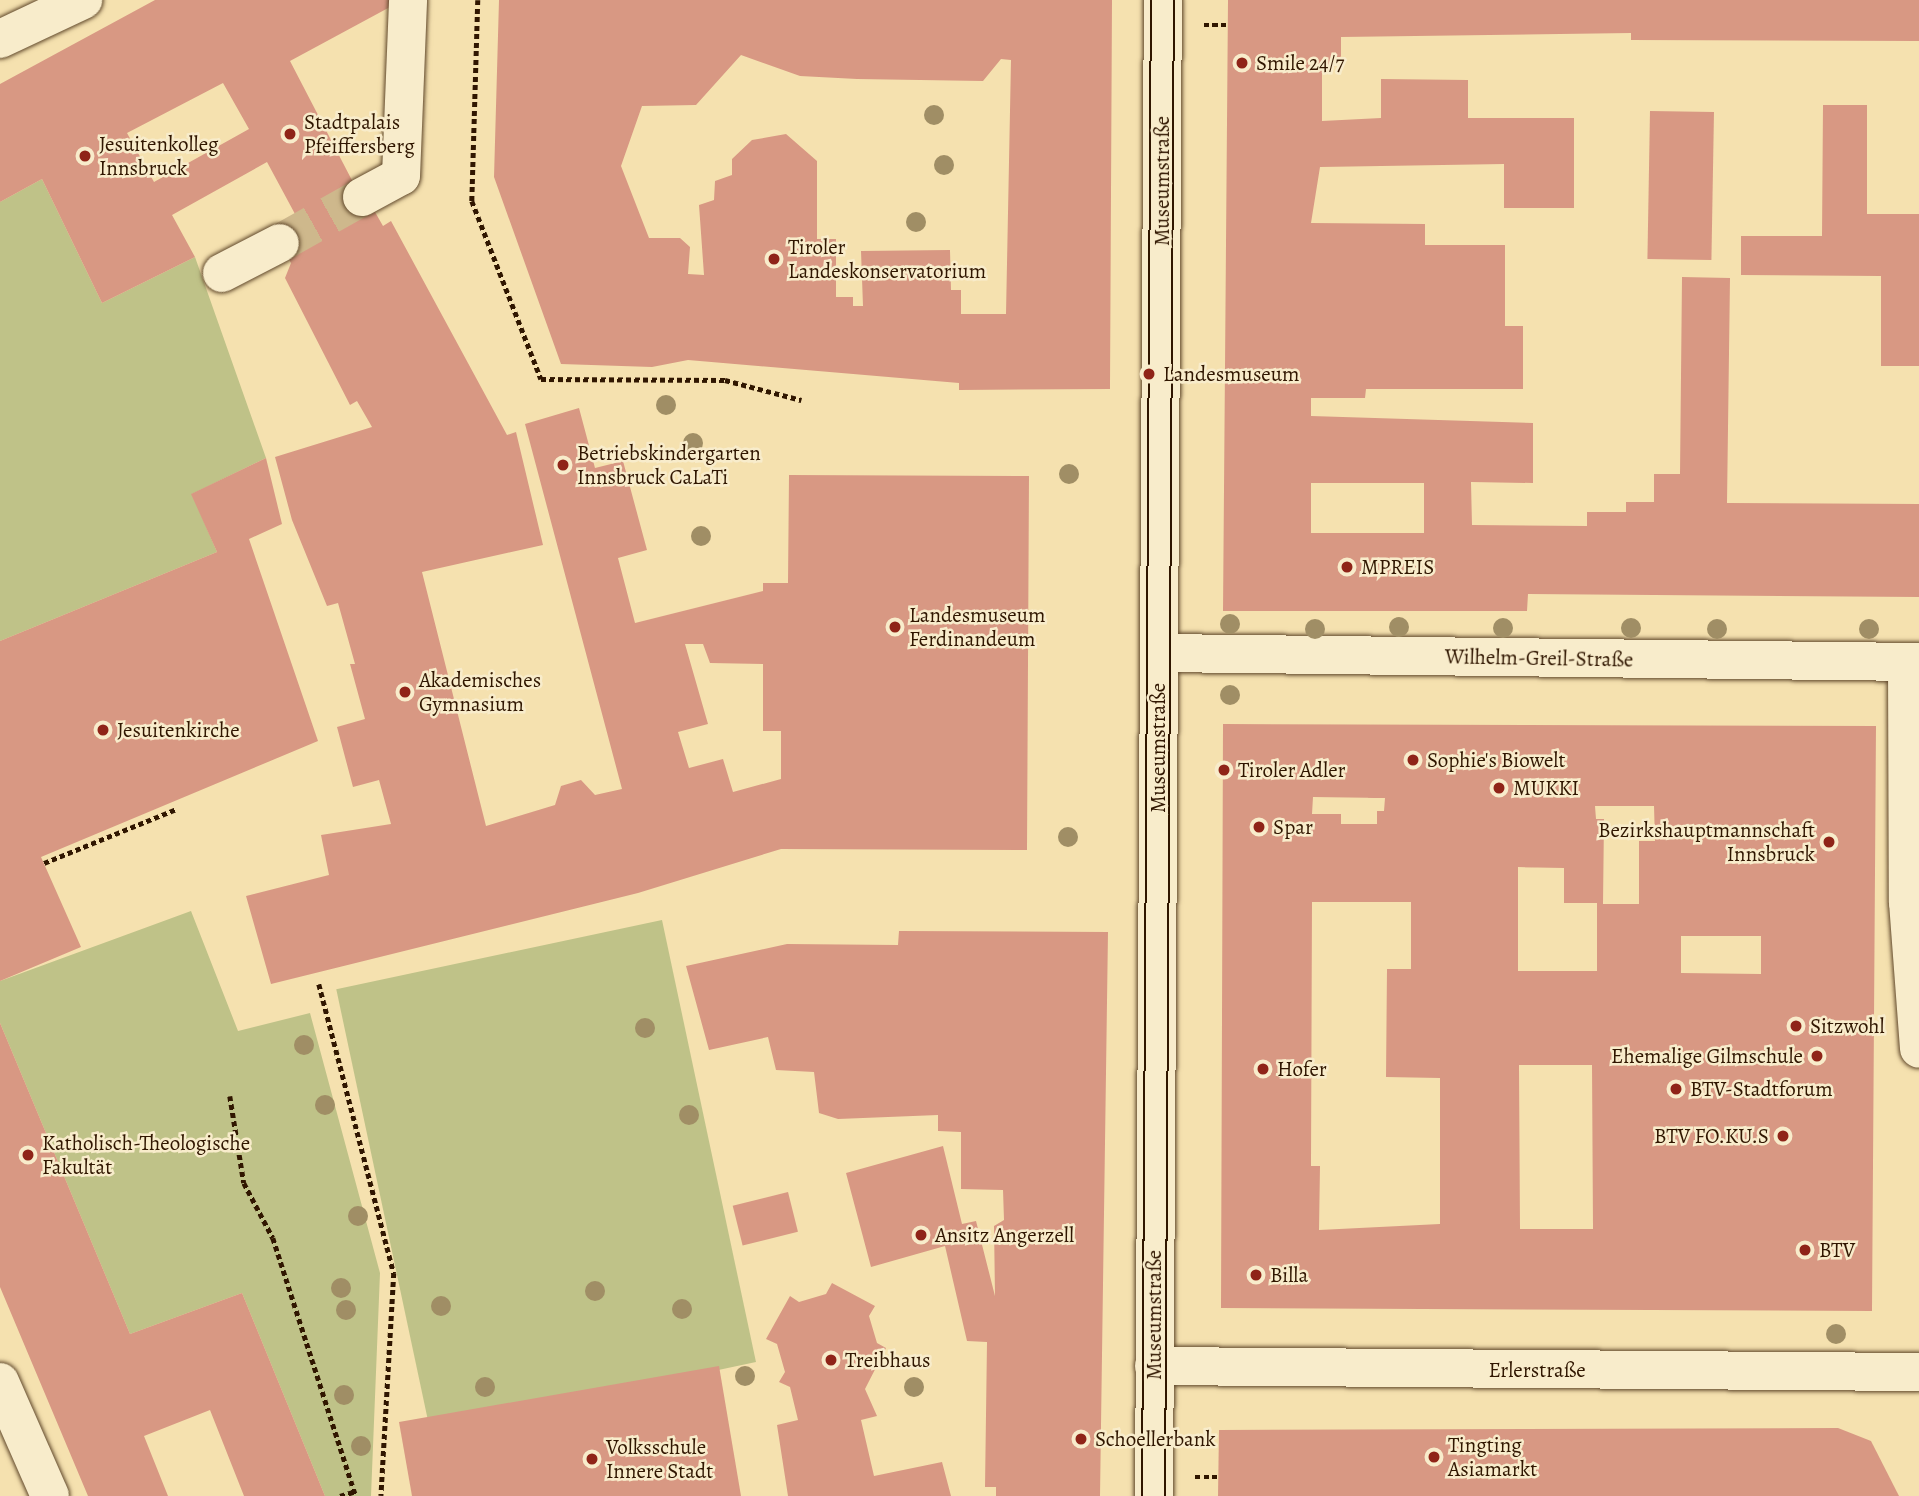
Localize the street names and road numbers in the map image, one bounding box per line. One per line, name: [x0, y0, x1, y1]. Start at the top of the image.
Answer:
street label: Museumstraße: [1149, 116, 1175, 246]
street label: Wilhelm-Greil-Straße: [1445, 644, 1633, 672]
street label: Museumstraße: [1145, 683, 1171, 813]
street label: Museumstraße: [1141, 1250, 1167, 1380]
street label: Erlerstraße: [1488, 1357, 1586, 1383]

